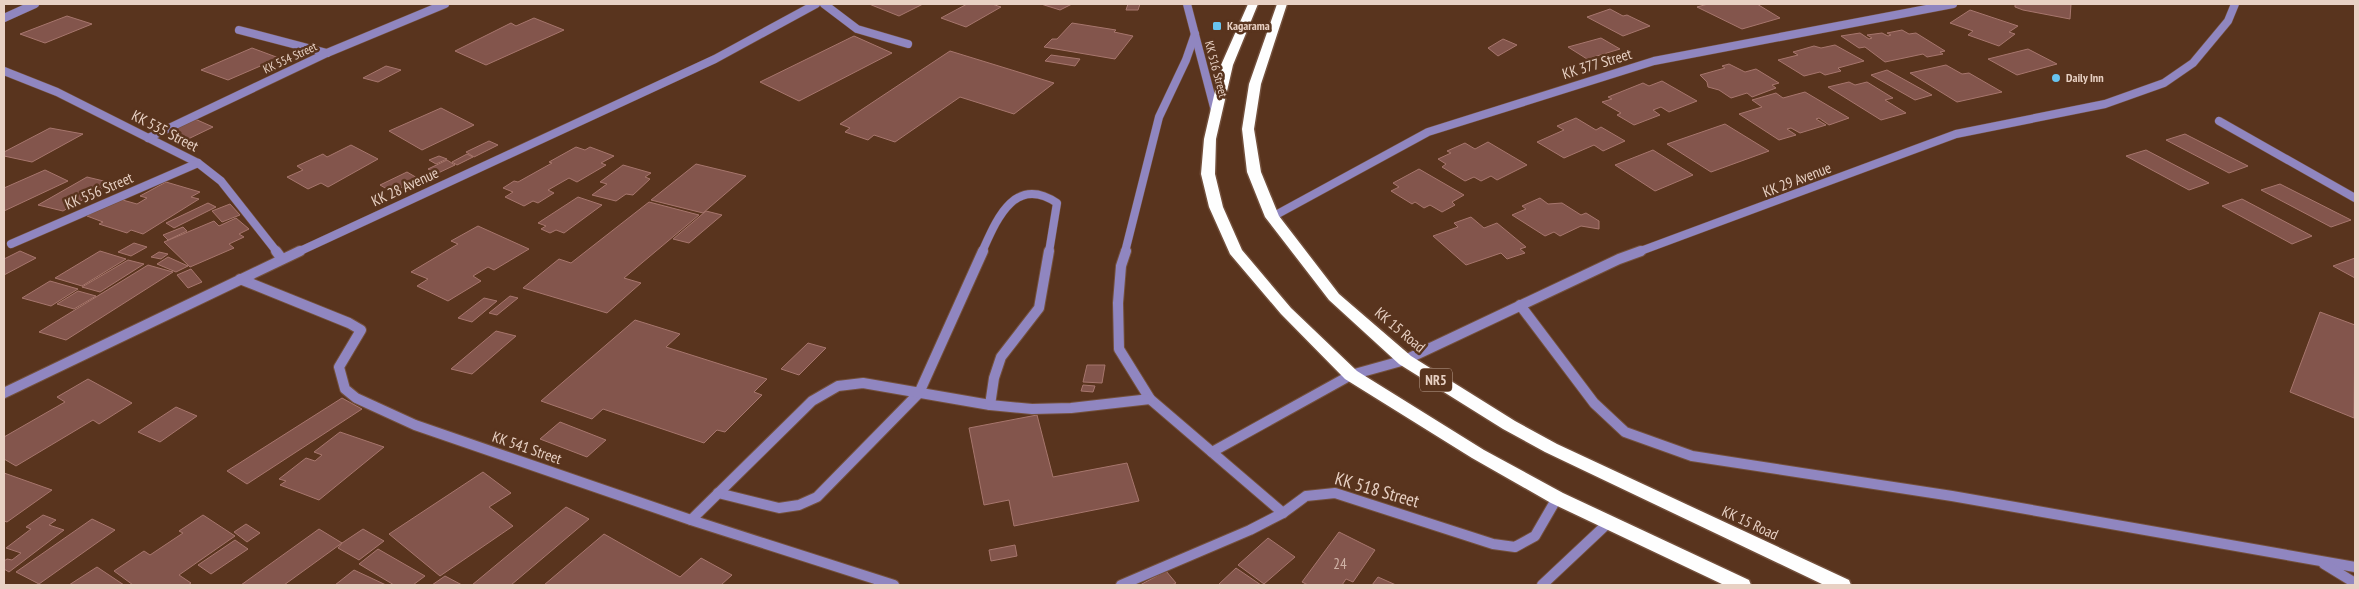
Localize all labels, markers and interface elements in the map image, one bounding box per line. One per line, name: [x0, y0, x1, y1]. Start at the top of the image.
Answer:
place label: Kagarama: [1227, 18, 1270, 33]
marker: Kagarama: [1211, 20, 1223, 32]
street label: KK 554 Street: [260, 38, 320, 77]
street label: KK 516 Street: [1202, 39, 1231, 99]
street label: KK 377 Street: [1560, 44, 1634, 83]
place label: Daily Inn: [2066, 70, 2104, 85]
marker: Daily Inn: [2050, 72, 2062, 84]
street label: KK 535 Street: [129, 106, 202, 155]
street label: KK 29 Avenue: [1760, 158, 1834, 201]
street label: KK 28 Avenue: [368, 163, 441, 210]
street label: KK 556 Street: [62, 168, 136, 213]
street label: KK 15 Road: [1371, 303, 1429, 356]
road number: NR5: [1420, 368, 1452, 392]
street label: KK 541 Street: [490, 427, 564, 468]
street label: KK 518 Street: [1332, 467, 1422, 513]
street label: KK 15 Road: [1719, 501, 1781, 544]
house number: 24: [1333, 554, 1347, 573]

